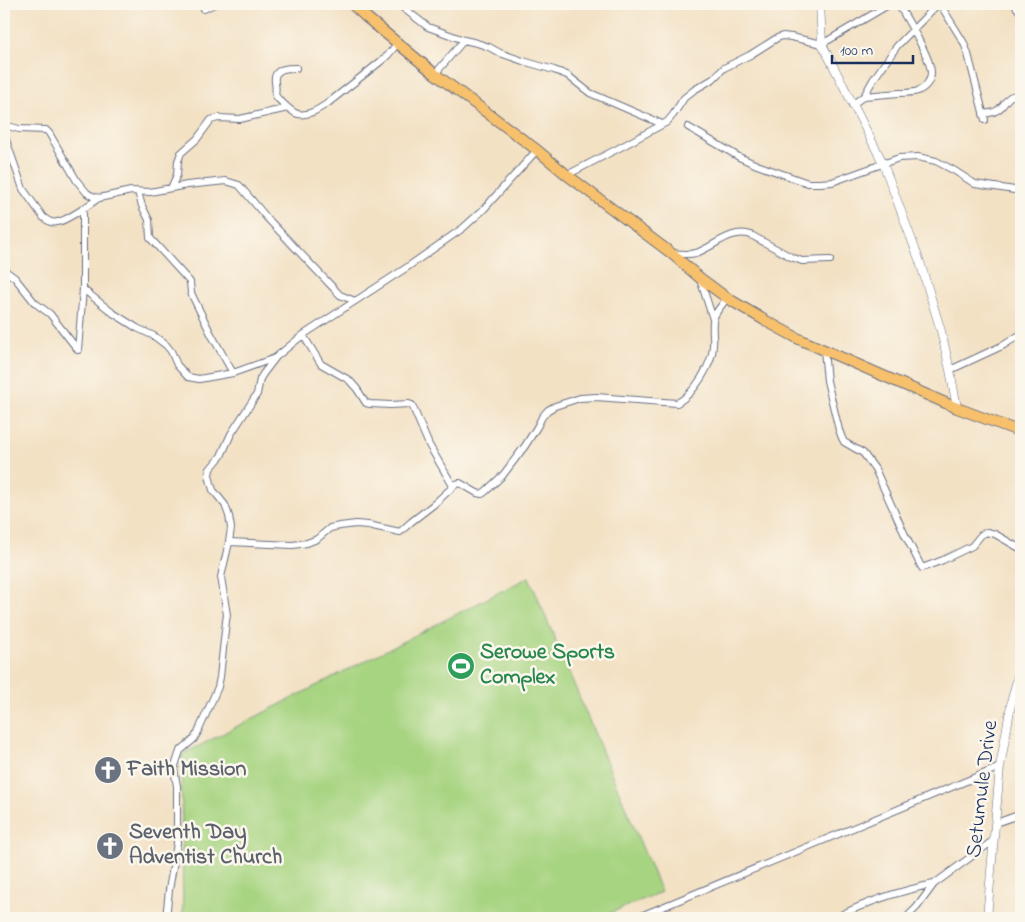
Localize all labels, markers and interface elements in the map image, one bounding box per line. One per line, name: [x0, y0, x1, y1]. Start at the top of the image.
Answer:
scale bar: [832, 32, 914, 64]
text: 100 m: [840, 40, 873, 62]
place label: Serowe Sports Complex: [480, 637, 615, 694]
sports icon: Serowe Sports Complex: [446, 651, 476, 681]
street label: Setumule Drive: [959, 718, 1007, 860]
place label: Faith Mission: [126, 754, 247, 786]
church icon: Faith Mission: [93, 755, 123, 785]
place label: Seventh Day Adventist Church: [129, 817, 282, 874]
church icon: Seventh Day Adventist Church: [95, 831, 125, 861]

